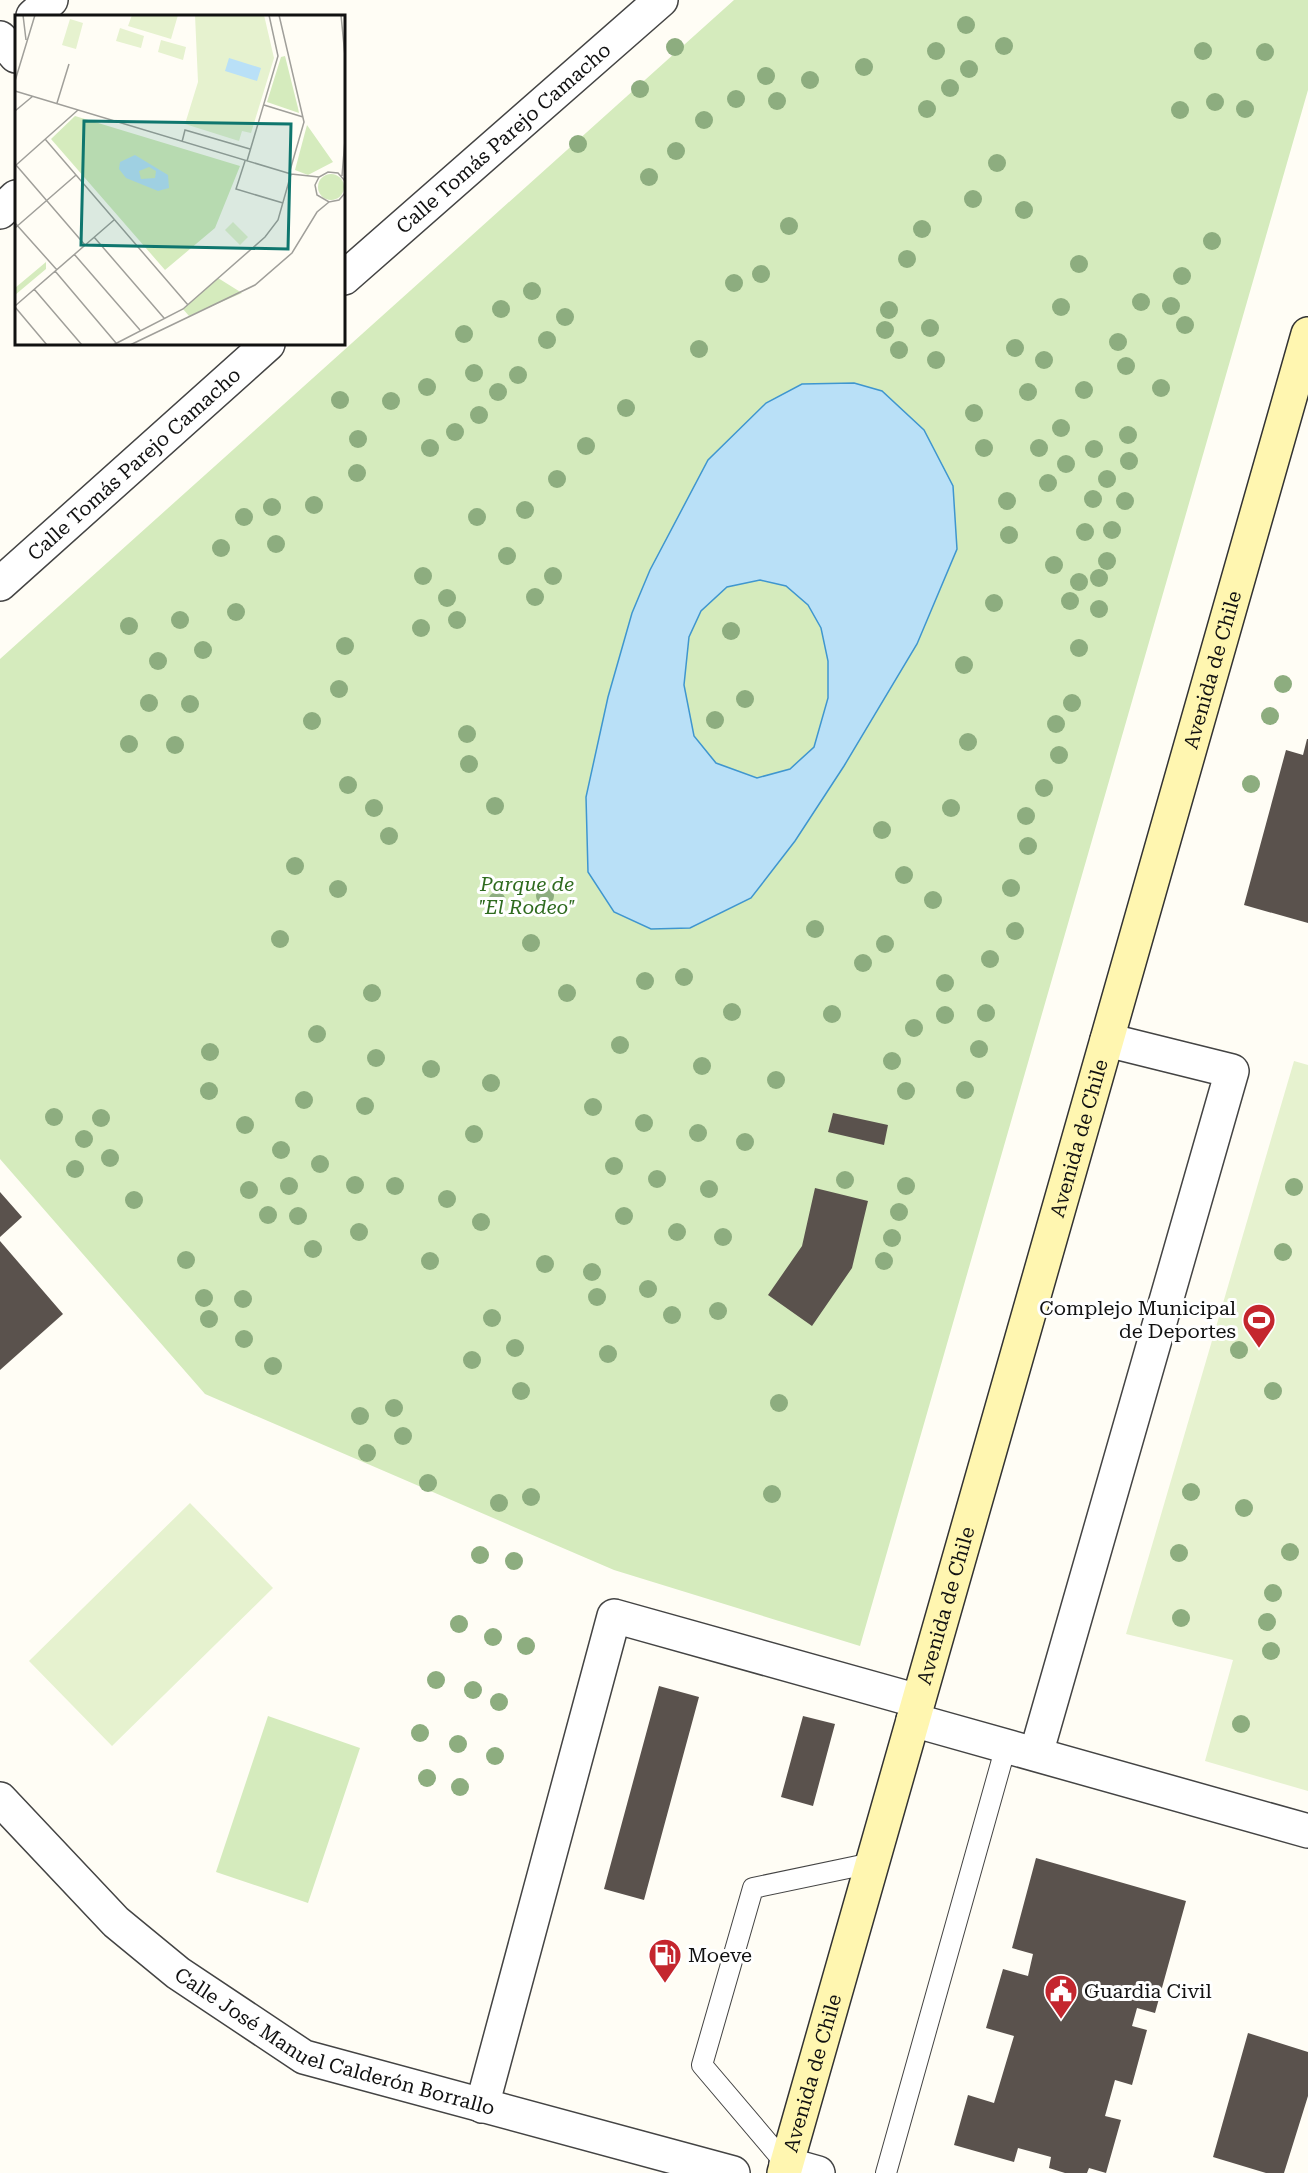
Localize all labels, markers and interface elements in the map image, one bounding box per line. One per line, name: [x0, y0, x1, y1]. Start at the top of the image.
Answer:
inset map: [15, 15, 345, 345]
street label: Calle Tomás Parejo Camacho: [391, 38, 616, 239]
street label: Calle Tomás Parejo Camacho: [23, 362, 245, 565]
street label: Avenida de Chile: [1178, 588, 1246, 752]
park label: Parque de "El Rodeo": [478, 872, 576, 919]
street label: Avenida de Chile: [1045, 1056, 1113, 1220]
place label: Complejo Municipal de Deportes: [1039, 1296, 1236, 1343]
sports icon: Complejo Municipal de Deportes: [1241, 1302, 1277, 1349]
street label: Avenida de Chile: [912, 1524, 980, 1687]
fuel station icon: Moeve: [647, 1937, 683, 1984]
place label: Moeve: [688, 1943, 752, 1967]
street label: Calle José Manuel Calderón Borrallo: [170, 1962, 498, 2120]
public building icon: Guardia Civil: [1043, 1973, 1079, 2020]
place label: Guardia Civil: [1084, 1979, 1212, 2003]
street label: Avenida de Chile: [779, 1991, 846, 2155]

